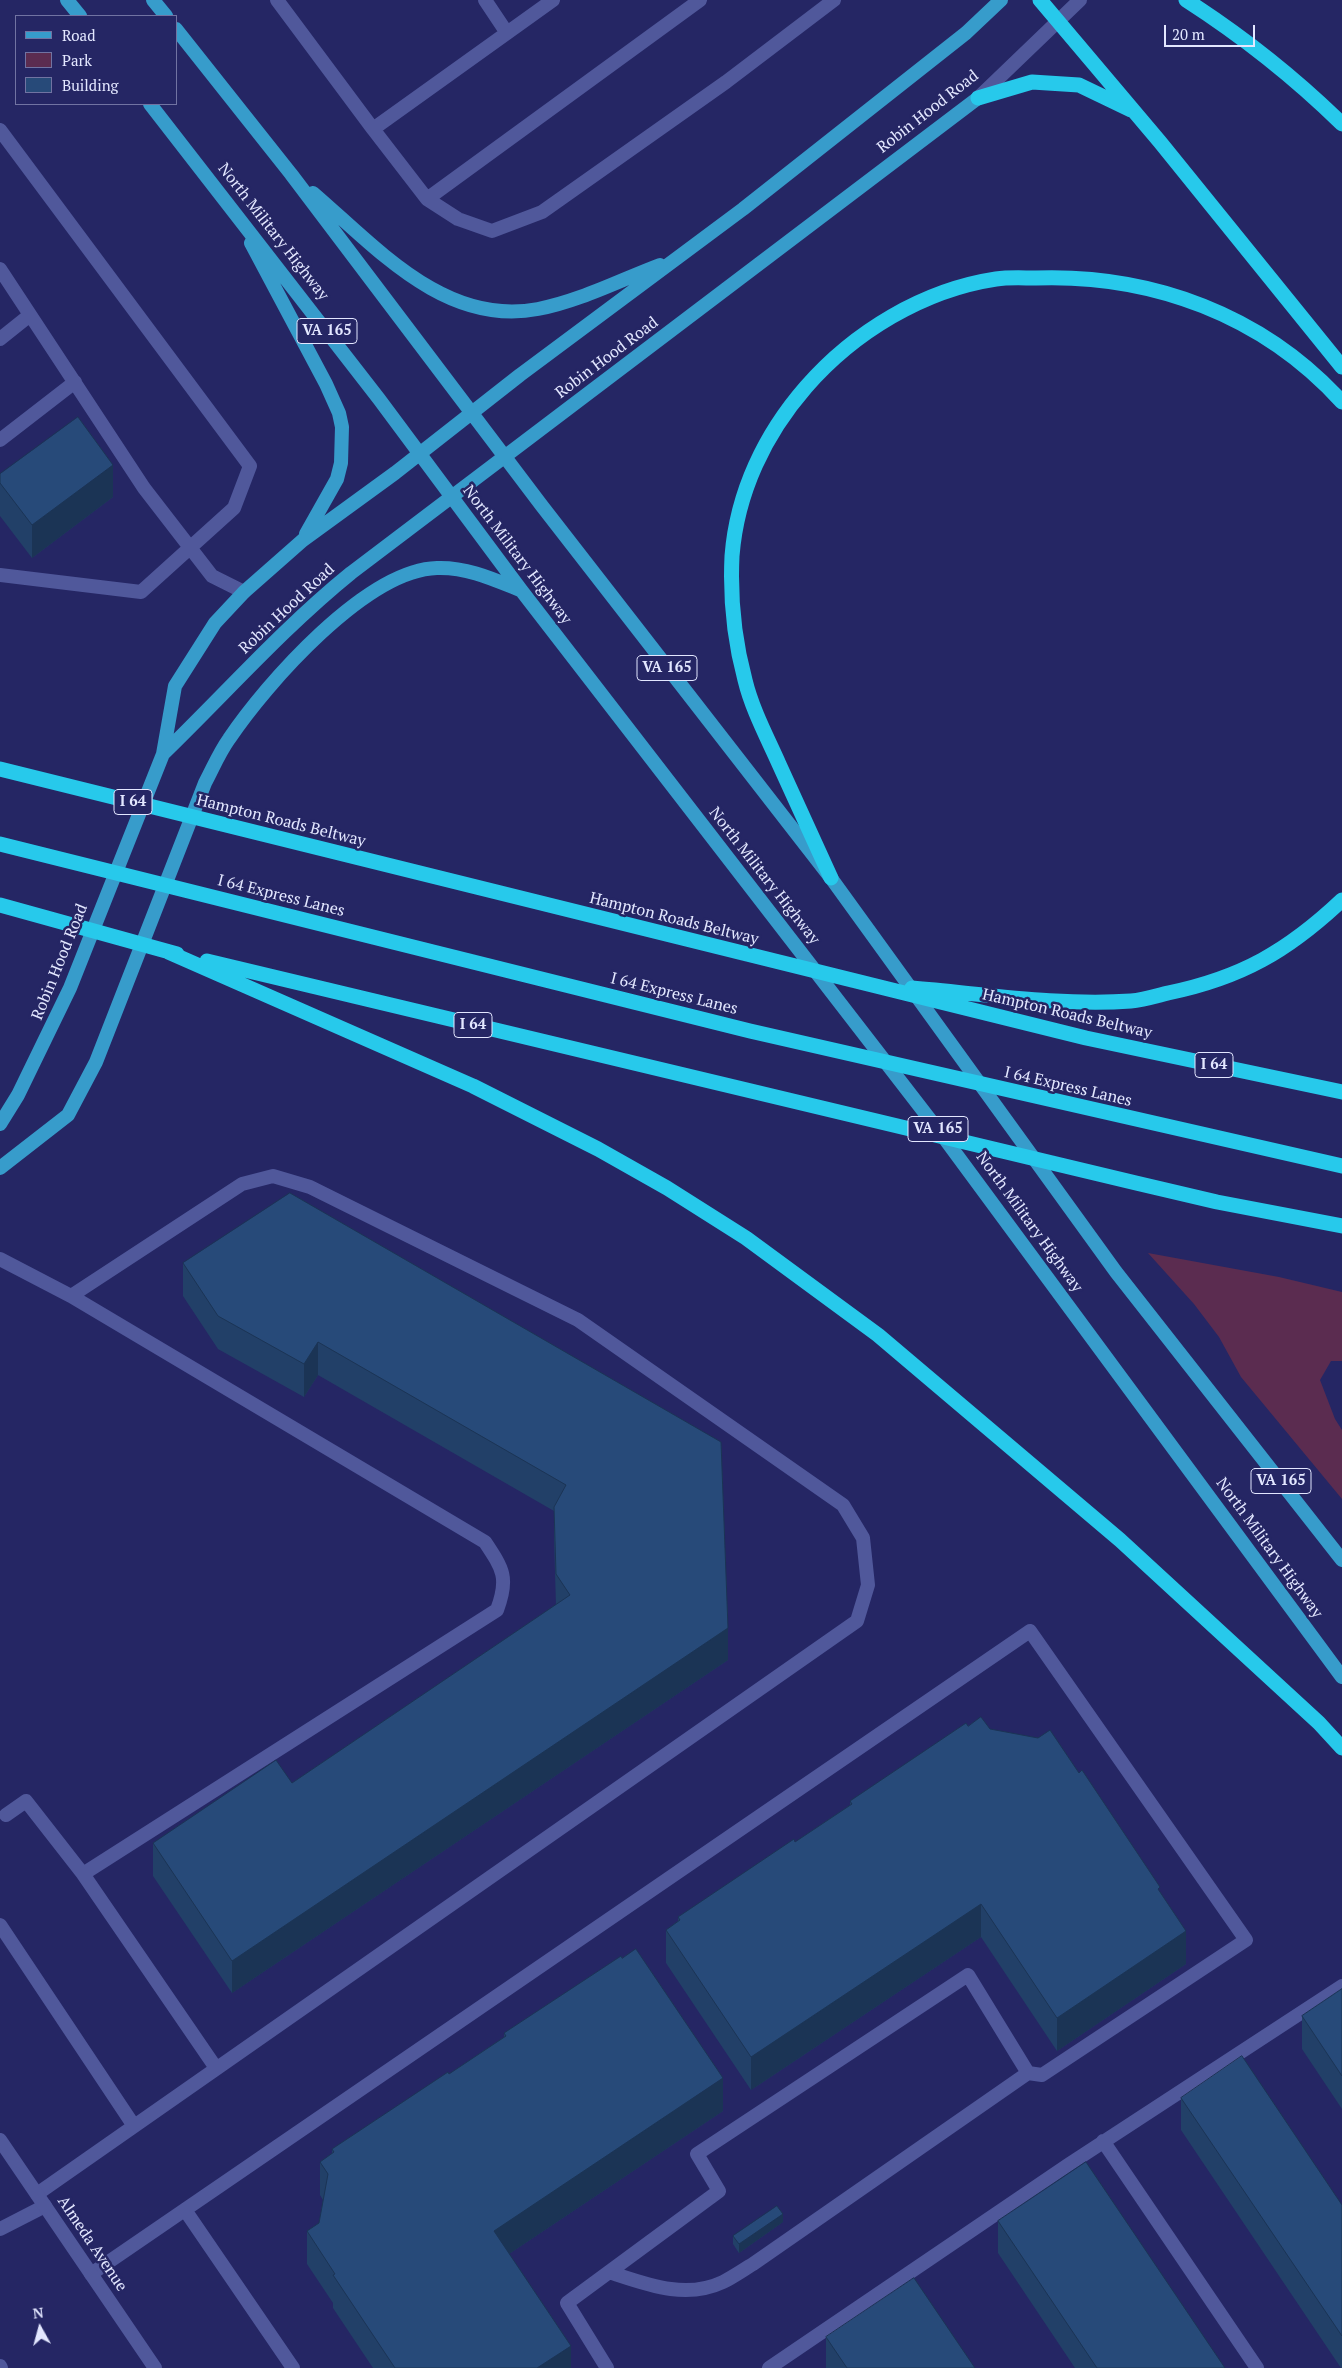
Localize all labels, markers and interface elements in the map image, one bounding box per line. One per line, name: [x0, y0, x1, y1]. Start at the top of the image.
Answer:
legend: [15, 15, 178, 105]
scale bar: [1167, 15, 1258, 47]
text: 20 m: [1172, 24, 1205, 44]
text: Road: [62, 25, 95, 45]
text: Park: [62, 50, 92, 70]
street label: Robin Hood Road: [873, 66, 983, 158]
text: Building: [62, 75, 119, 95]
street label: North Military Highway: [213, 160, 333, 304]
street label: Robin Hood Road: [552, 313, 662, 403]
road number: VA 165: [297, 318, 357, 344]
street label: North Military Highway: [459, 482, 575, 628]
street label: Robin Hood Road: [235, 560, 339, 658]
road number: VA 165: [637, 656, 697, 680]
road number: I 64: [114, 790, 152, 814]
street label: Hampton Roads Beltway: [194, 791, 368, 851]
street label: North Military Highway: [704, 804, 824, 948]
street label: I 64 Express Lanes: [215, 871, 347, 921]
street label: Hampton Roads Beltway: [587, 889, 761, 949]
street label: Robin Hood Road: [28, 901, 92, 1023]
street label: I 64 Express Lanes: [608, 969, 740, 1019]
street label: Hampton Roads Beltway: [980, 985, 1154, 1043]
road number: I 64: [454, 1012, 492, 1038]
road number: I 64: [1195, 1052, 1233, 1078]
street label: I 64 Express Lanes: [1002, 1063, 1134, 1111]
road number: VA 165: [908, 1116, 968, 1142]
street label: North Military Highway: [972, 1148, 1086, 1296]
road number: VA 165: [1251, 1468, 1311, 1494]
street label: North Military Highway: [1212, 1474, 1326, 1622]
street label: Almeda Avenue: [53, 2193, 131, 2295]
north arrow: [15, 2303, 65, 2353]
text: N: [32, 2303, 45, 2323]

